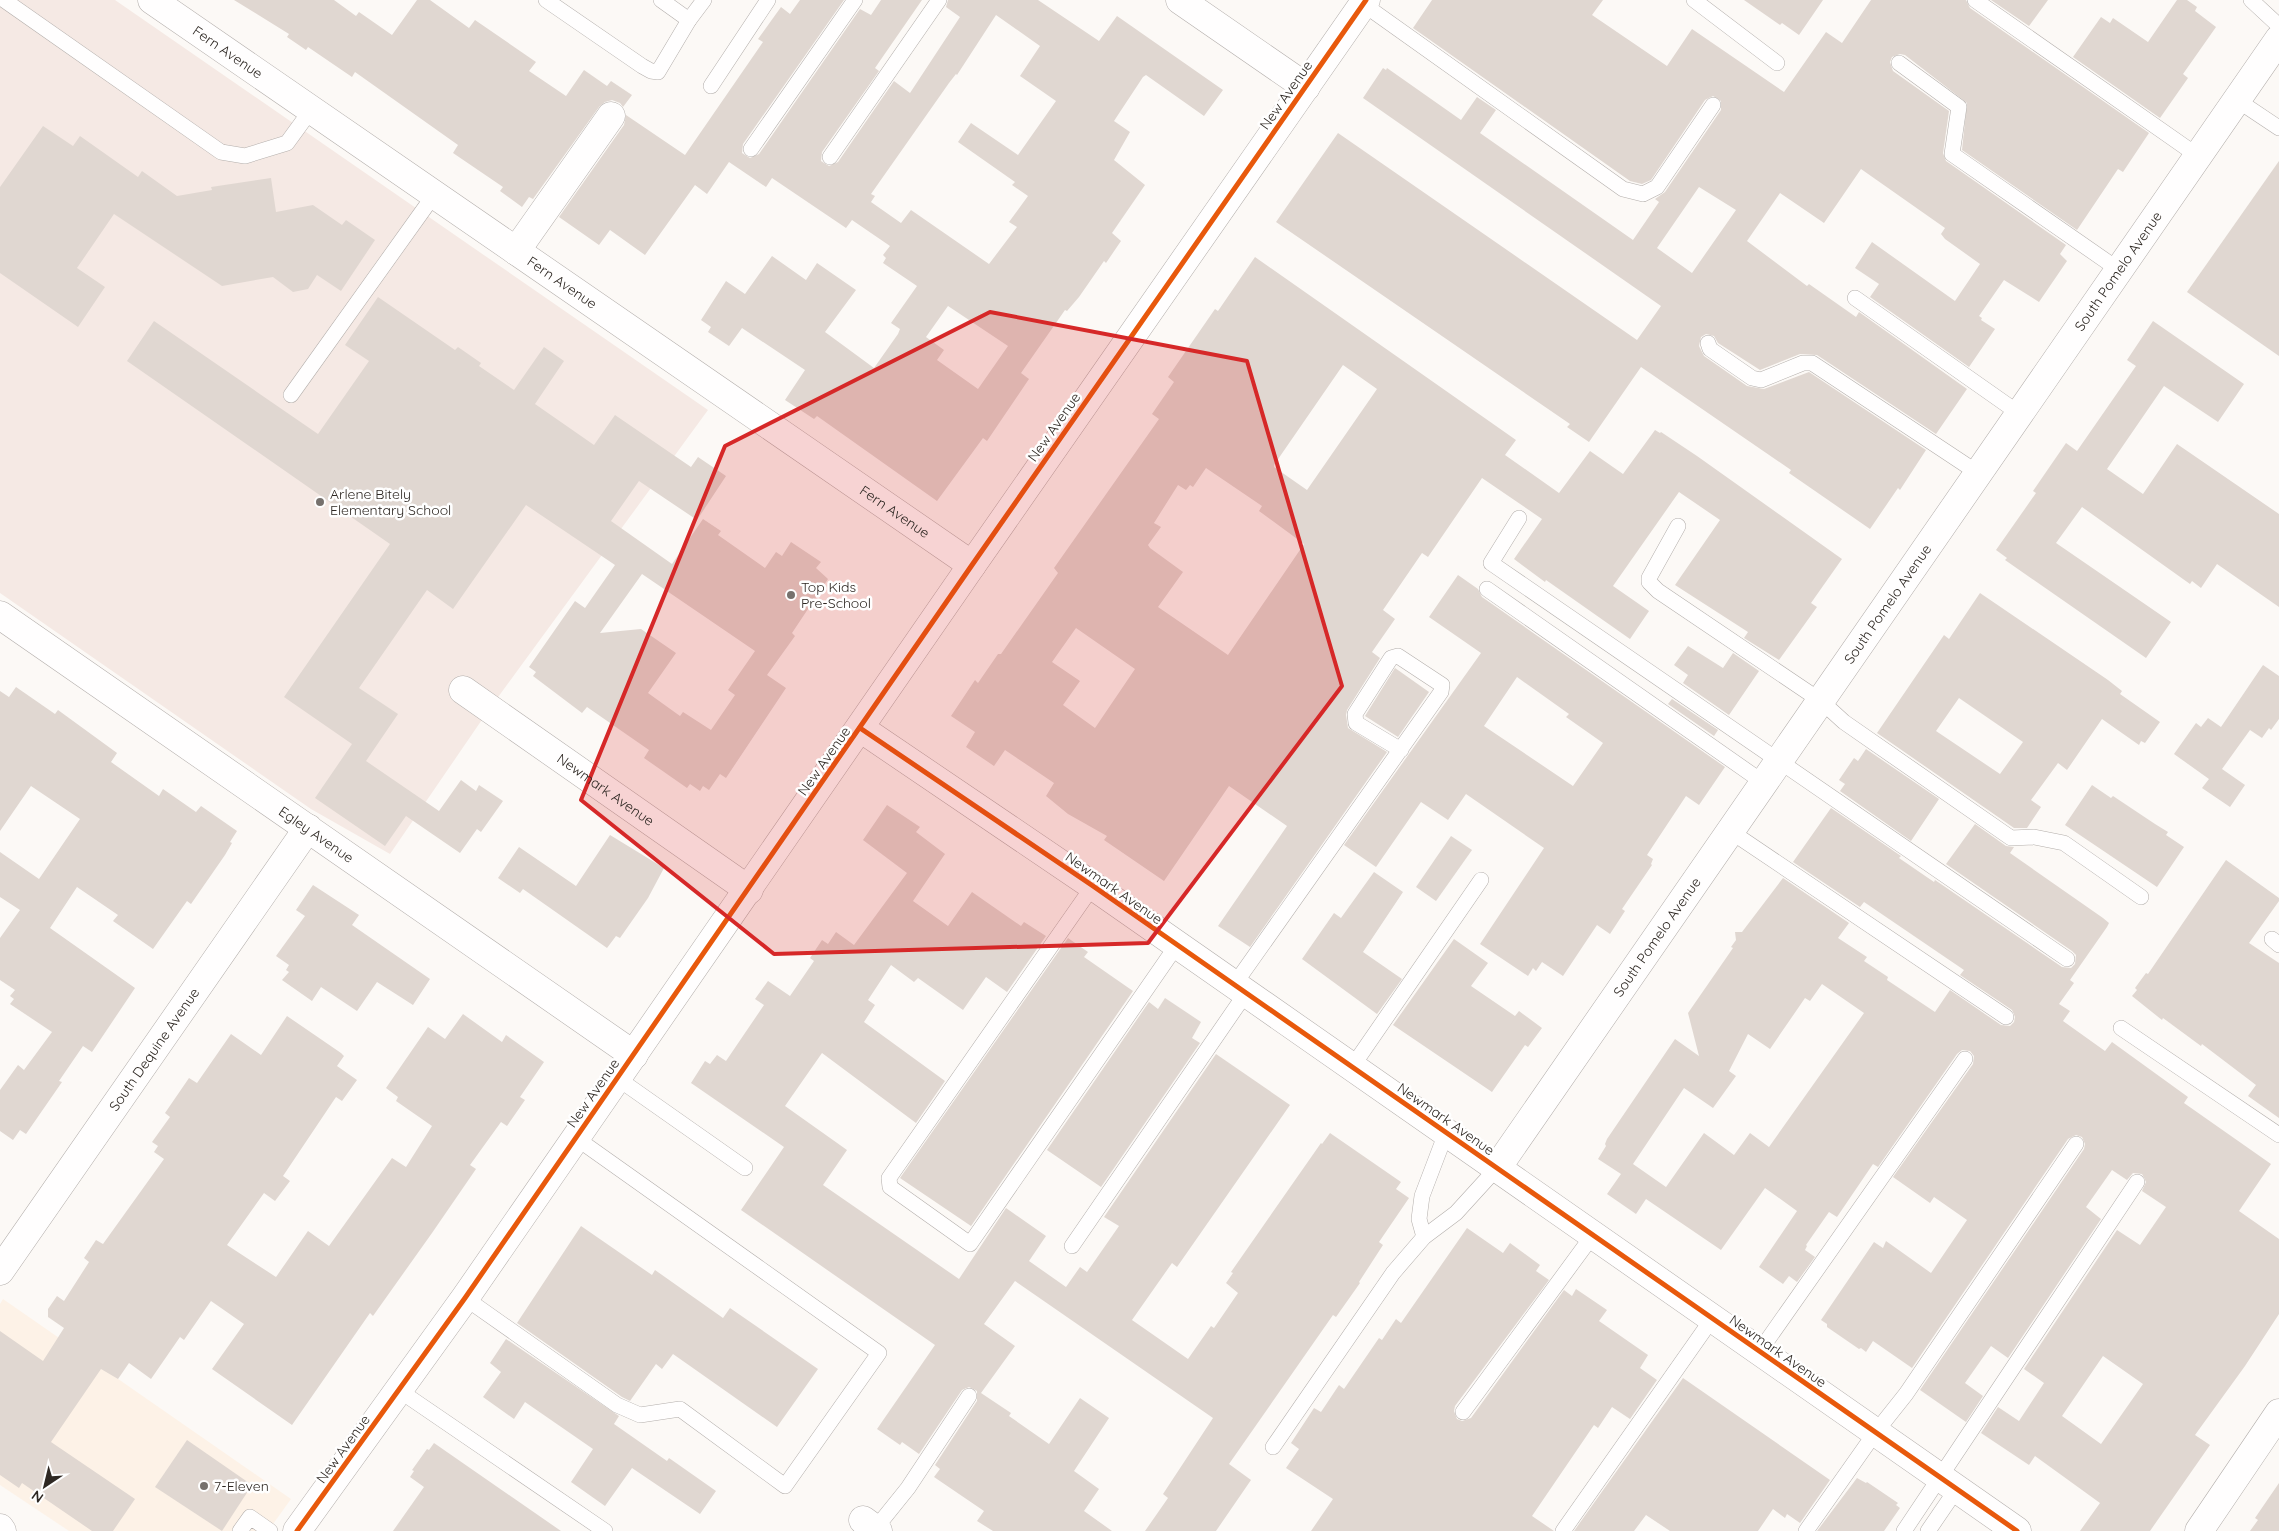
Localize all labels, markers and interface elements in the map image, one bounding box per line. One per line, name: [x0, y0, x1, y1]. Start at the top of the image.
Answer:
street label: Fern Avenue: [189, 22, 266, 83]
street label: New Avenue: [1256, 57, 1316, 133]
street label: South Pomelo Avenue: [2071, 208, 2166, 334]
street label: Fern Avenue: [524, 252, 601, 313]
street label: New Avenue: [1024, 389, 1084, 465]
street label: Fern Avenue: [856, 481, 933, 542]
place label: Arlene Bitely Elementary School: [330, 485, 451, 519]
marker: Arlene Bitely Elementary School: [314, 496, 326, 508]
street label: South Pomelo Avenue: [1840, 541, 1935, 667]
place label: Top Kids Pre-School: [801, 578, 871, 612]
marker: Top Kids Pre-School: [785, 589, 797, 601]
street label: New Avenue: [794, 723, 854, 799]
street label: Newmark Avenue: [553, 750, 658, 830]
street label: Egley Avenue: [275, 802, 357, 867]
street label: Newmark Avenue: [1062, 848, 1166, 928]
street label: South Pomelo Avenue: [1609, 874, 1705, 1000]
street label: South Dequine Avenue: [105, 984, 203, 1114]
street label: New Avenue: [563, 1055, 623, 1131]
street label: Newmark Avenue: [1394, 1079, 1498, 1159]
street label: Newmark Avenue: [1726, 1311, 1830, 1391]
street label: New Avenue: [312, 1411, 374, 1487]
north arrow: [20, 1461, 70, 1511]
place label: 7-Eleven: [214, 1477, 269, 1495]
marker: 7-Eleven: [198, 1480, 210, 1492]
text: N: [28, 1486, 47, 1507]

